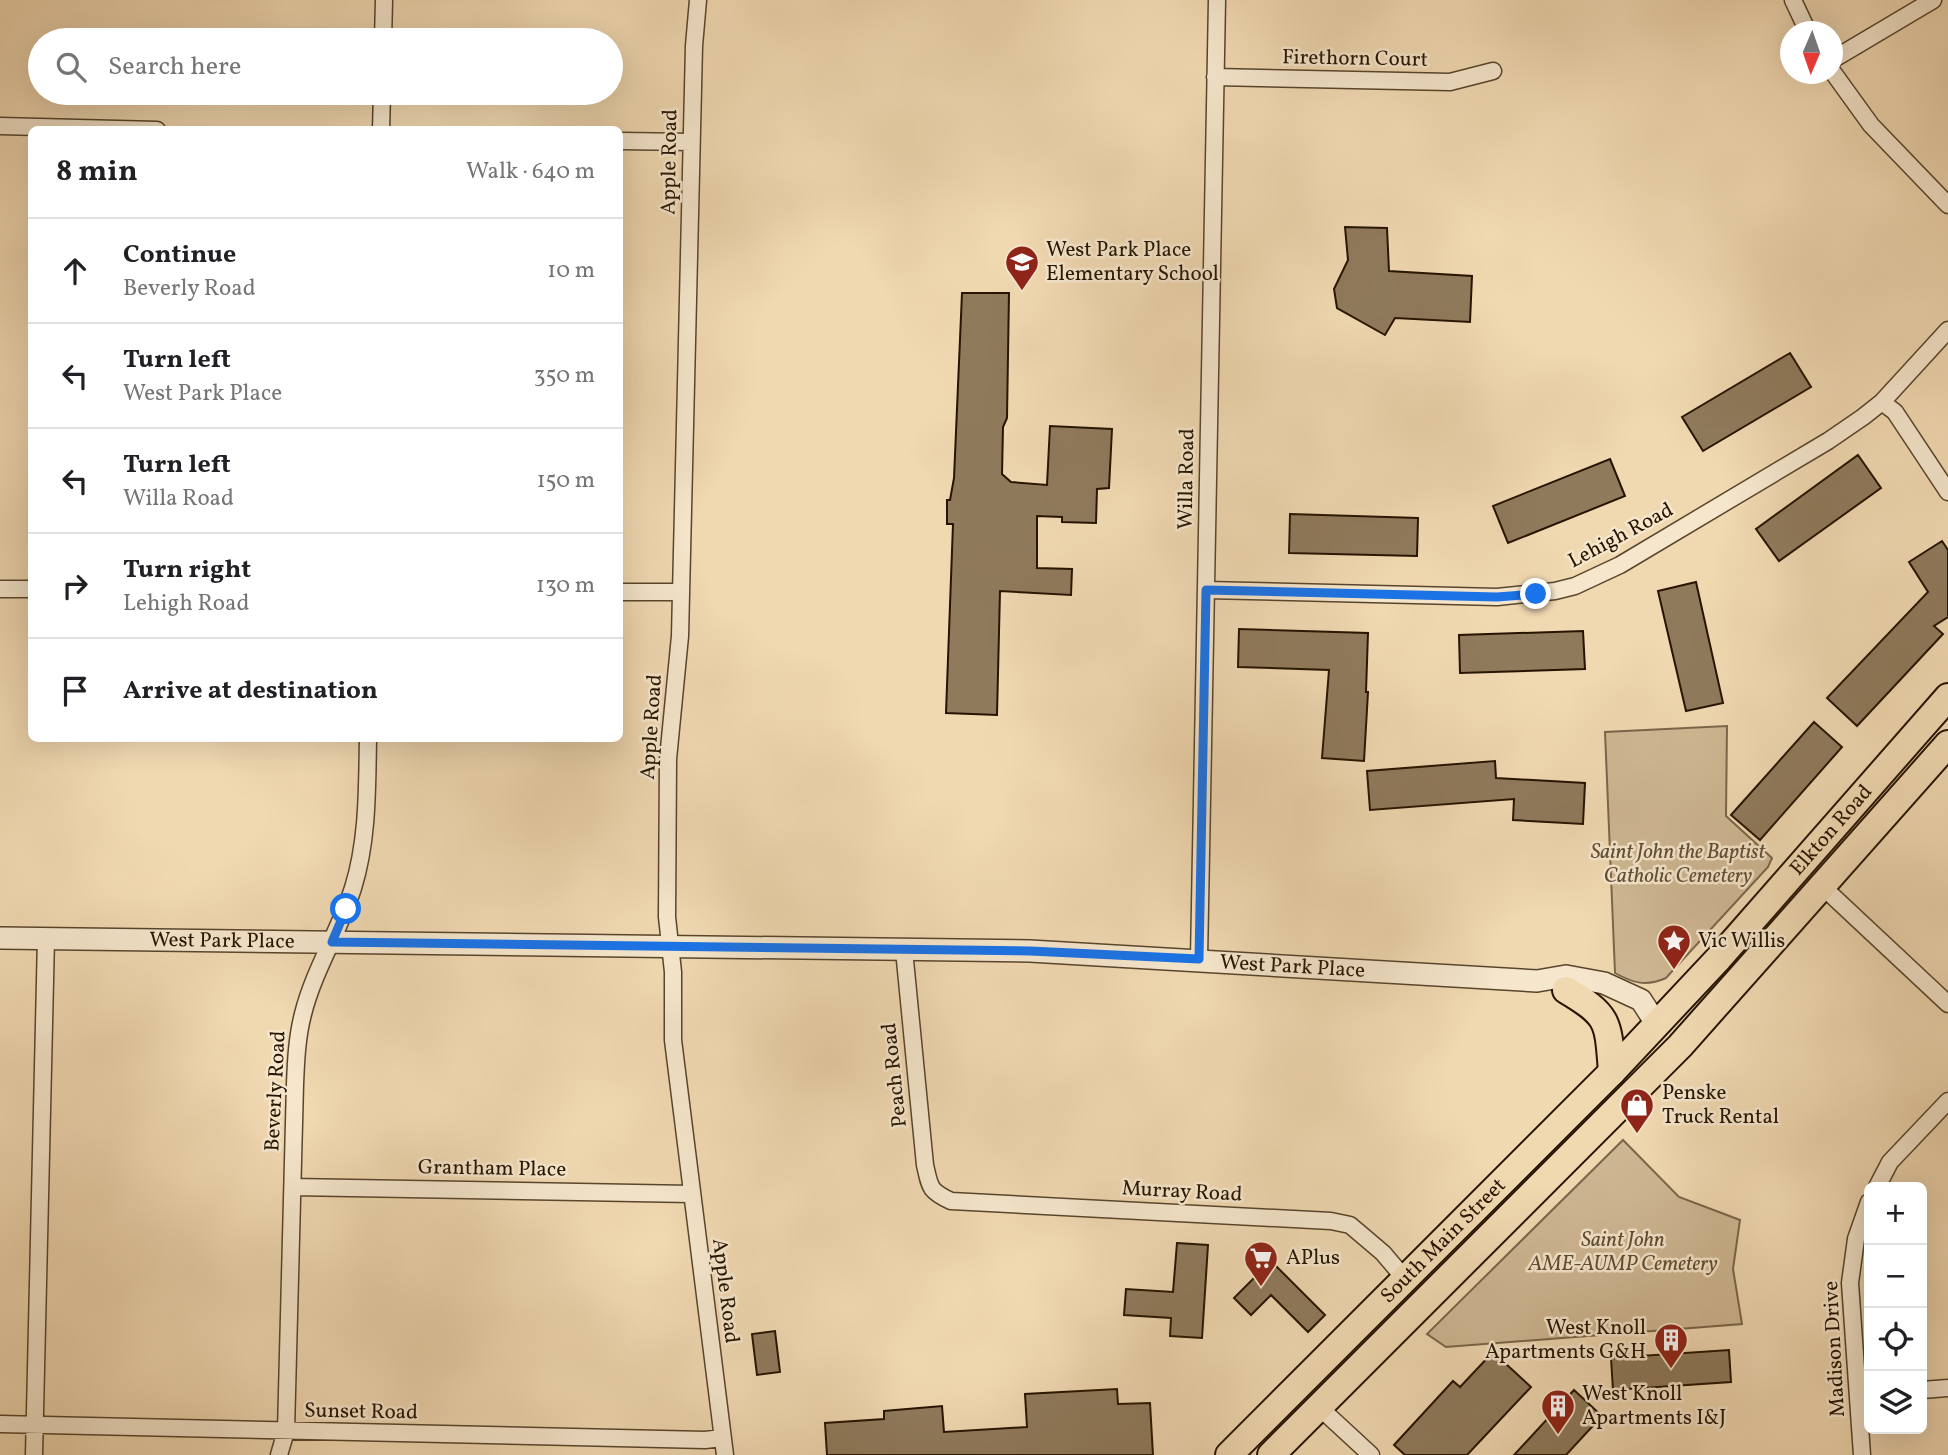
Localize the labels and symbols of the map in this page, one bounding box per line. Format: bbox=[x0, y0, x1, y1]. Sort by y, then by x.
north arrow bbox=[1780, 21, 1843, 84]
street label: Firethorn Court bbox=[1282, 43, 1428, 75]
street label: Apple Road bbox=[655, 109, 685, 215]
place label: West Park Place Elementary School bbox=[1046, 236, 1219, 289]
school or university icon: West Park Place Elementary School bbox=[1003, 243, 1041, 292]
street label: Willa Road bbox=[1172, 428, 1202, 530]
street label: Lehigh Road bbox=[1563, 496, 1679, 576]
route end bbox=[1520, 578, 1551, 609]
street label: Apple Road bbox=[634, 673, 670, 781]
street label: Elkton Road bbox=[1783, 778, 1879, 882]
park label: Saint John the Baptist Catholic Cemetery bbox=[1591, 838, 1767, 891]
route start bbox=[330, 893, 361, 924]
place icon: Vic Willis bbox=[1655, 922, 1693, 971]
street label: West Park Place bbox=[149, 925, 295, 956]
place label: Vic Willis bbox=[1698, 927, 1785, 956]
street label: West Park Place bbox=[1219, 948, 1366, 985]
street label: Peach Road bbox=[875, 1021, 915, 1129]
street label: Beverly Road bbox=[258, 1030, 294, 1152]
place label: Penske Truck Rental bbox=[1662, 1079, 1779, 1132]
shop icon: Penske Truck Rental bbox=[1618, 1086, 1656, 1135]
street label: Grantham Place bbox=[417, 1153, 567, 1185]
street label: South Main Street bbox=[1374, 1171, 1513, 1310]
street label: Murray Road bbox=[1121, 1174, 1243, 1210]
park label: Saint John AME-AUMP Cemetery bbox=[1527, 1226, 1718, 1279]
street label: Apple Road bbox=[704, 1237, 746, 1345]
supermarket icon: APlus bbox=[1242, 1239, 1280, 1288]
place label: APlus bbox=[1286, 1244, 1340, 1273]
street label: Madison Drive bbox=[1817, 1280, 1853, 1418]
place label: West Knoll Apartments G&H bbox=[1485, 1314, 1646, 1367]
building icon: West Knoll Apartments G&H bbox=[1652, 1321, 1690, 1370]
place label: West Knoll Apartments I&J bbox=[1582, 1380, 1726, 1433]
building icon: West Knoll Apartments I&J bbox=[1539, 1387, 1577, 1436]
street label: Sunset Road bbox=[304, 1397, 418, 1427]

